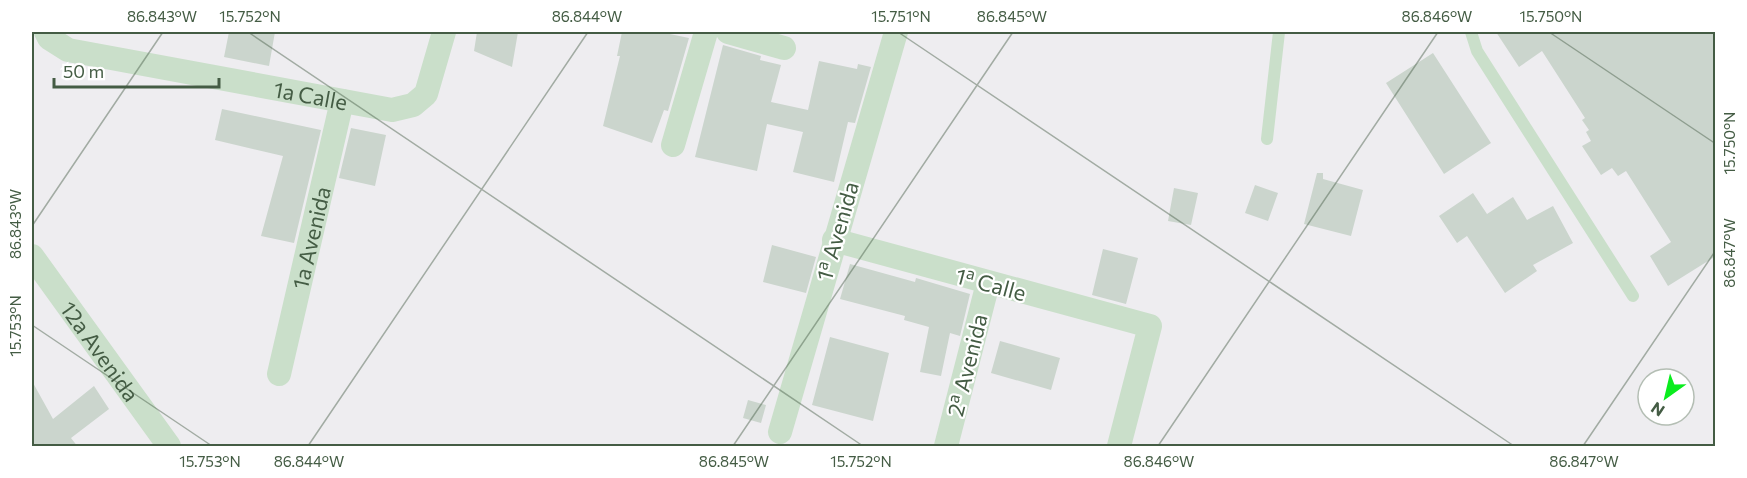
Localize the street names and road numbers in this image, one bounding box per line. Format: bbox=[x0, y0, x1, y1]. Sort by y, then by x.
street label: 1a Calle bbox=[272, 75, 350, 115]
street label: 1ª Avenida bbox=[810, 178, 864, 284]
street label: 1a Avenida bbox=[286, 184, 335, 292]
street label: 1ª Calle bbox=[953, 262, 1029, 306]
street label: 12a Avenida bbox=[55, 296, 146, 406]
street label: 2ª Avenida bbox=[941, 311, 993, 419]

